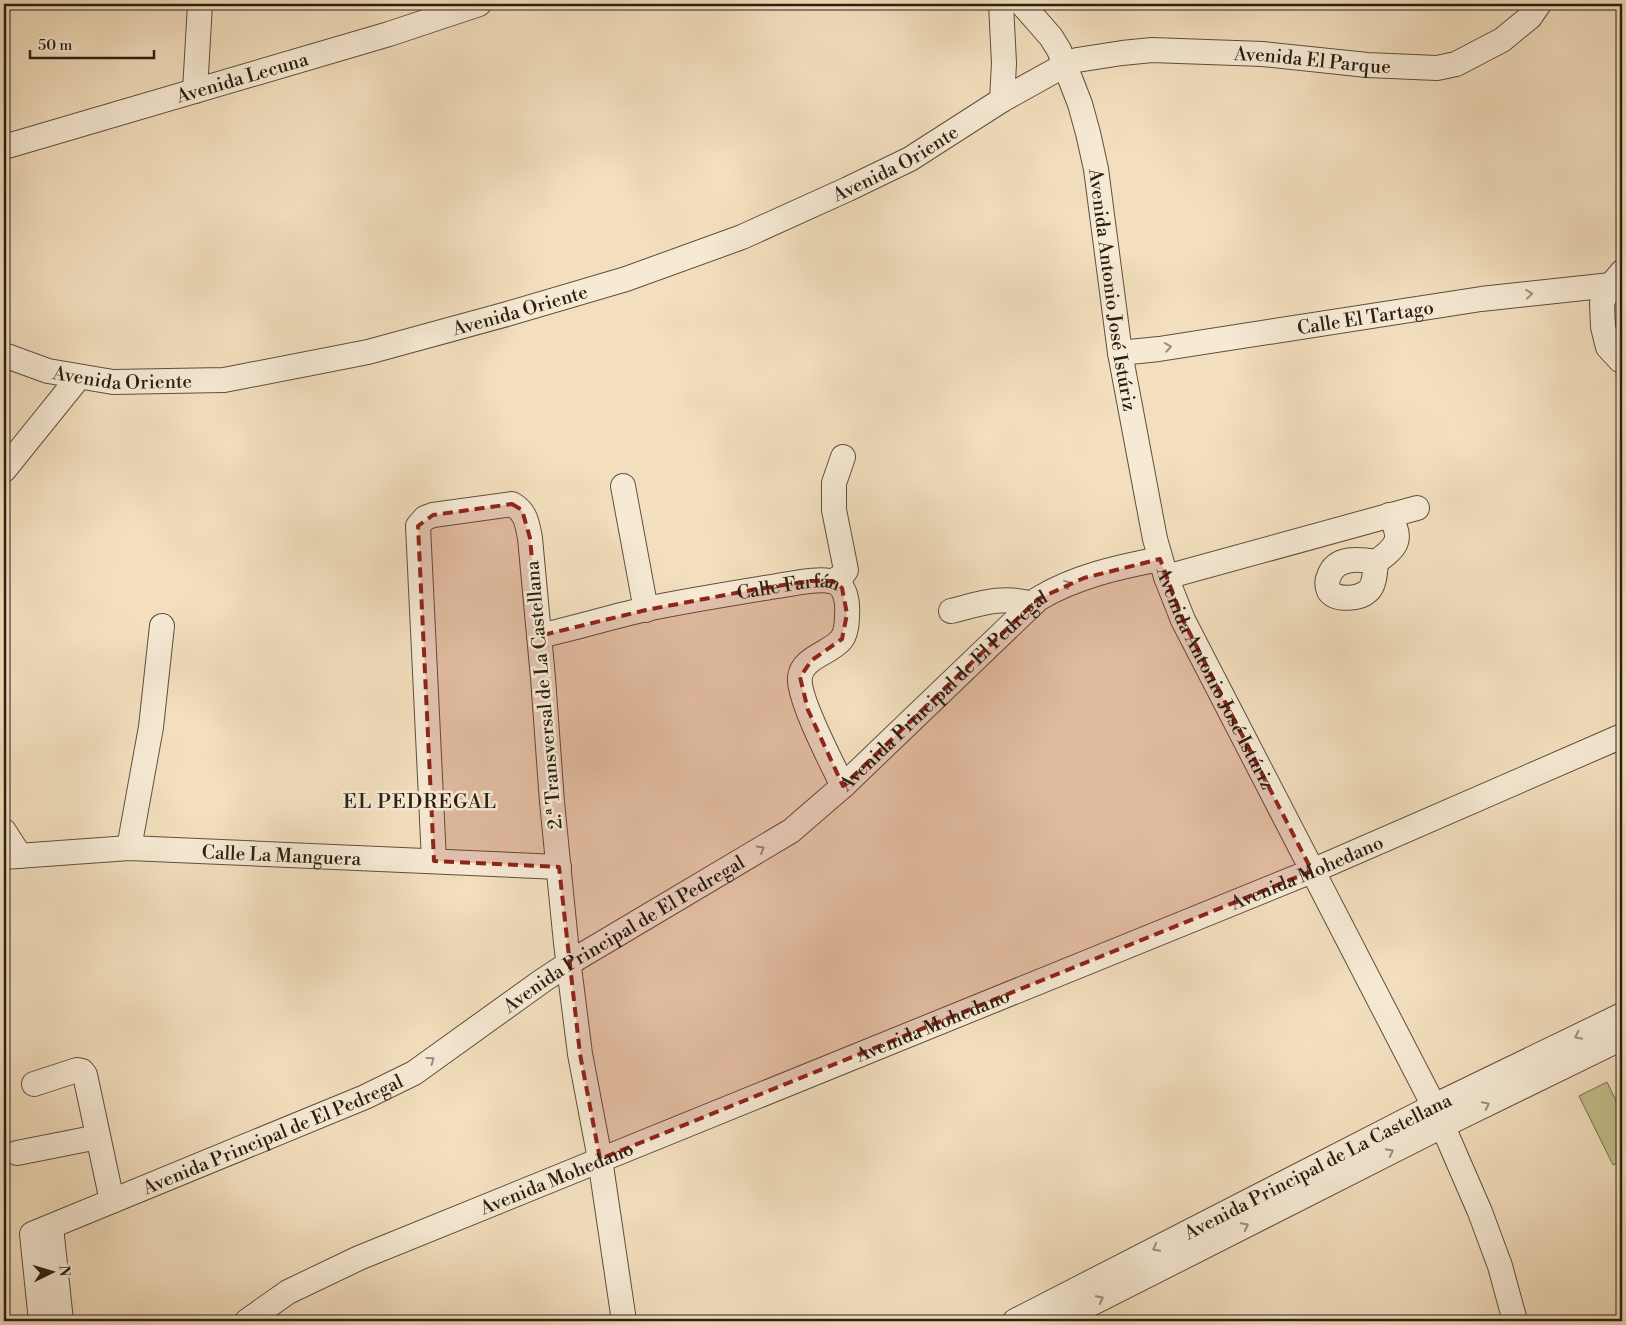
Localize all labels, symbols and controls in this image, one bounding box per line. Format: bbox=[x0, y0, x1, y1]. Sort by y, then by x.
scale bar bbox=[30, 28, 154, 60]
text: 50 m bbox=[38, 36, 72, 55]
street label: Avenida El Parque bbox=[1232, 42, 1391, 79]
street label: Avenida Lecuna bbox=[172, 47, 311, 109]
street label: Avenida Oriente bbox=[828, 120, 963, 208]
street label: Avenida Antonio José Istúriz bbox=[1083, 166, 1142, 413]
street label: Avenida Oriente bbox=[449, 280, 591, 342]
one-way arrow bbox=[1526, 289, 1534, 300]
street label: Calle El Tartago bbox=[1295, 296, 1435, 340]
one-way arrow bbox=[1164, 343, 1172, 353]
street label: Avenida Oriente bbox=[50, 361, 192, 395]
street label: 2.ª Transversal de La Castellana bbox=[520, 559, 568, 830]
street label: Avenida Antonio José Istúriz bbox=[1151, 564, 1279, 794]
street label: Calle Farfán bbox=[735, 569, 844, 605]
one-way arrow bbox=[1063, 580, 1072, 591]
street label: Avenida Principal de El Pedregal bbox=[834, 585, 1052, 797]
district label: EL PEDREGAL bbox=[343, 790, 497, 815]
street label: Avenida Mohedano bbox=[1226, 830, 1387, 916]
street label: Calle La Manguera bbox=[201, 840, 362, 871]
one-way arrow bbox=[756, 846, 765, 856]
street label: Avenida Principal de El Pedregal bbox=[498, 850, 749, 1019]
street label: Avenida Mohedano bbox=[852, 984, 1013, 1068]
one-way arrow bbox=[1575, 1030, 1584, 1040]
one-way arrow bbox=[425, 1057, 435, 1066]
street label: Avenida Principal de El Pedregal bbox=[138, 1069, 407, 1201]
street label: Avenida Principal de La Castellana bbox=[1179, 1088, 1456, 1246]
one-way arrow bbox=[1481, 1100, 1490, 1111]
street label: Avenida Mohedano bbox=[475, 1137, 637, 1221]
one-way arrow bbox=[1385, 1148, 1394, 1158]
one-way arrow bbox=[1240, 1222, 1249, 1232]
one-way arrow bbox=[1153, 1242, 1162, 1252]
north arrow bbox=[28, 1248, 78, 1298]
text: N bbox=[55, 1265, 73, 1277]
one-way arrow bbox=[1095, 1295, 1104, 1305]

